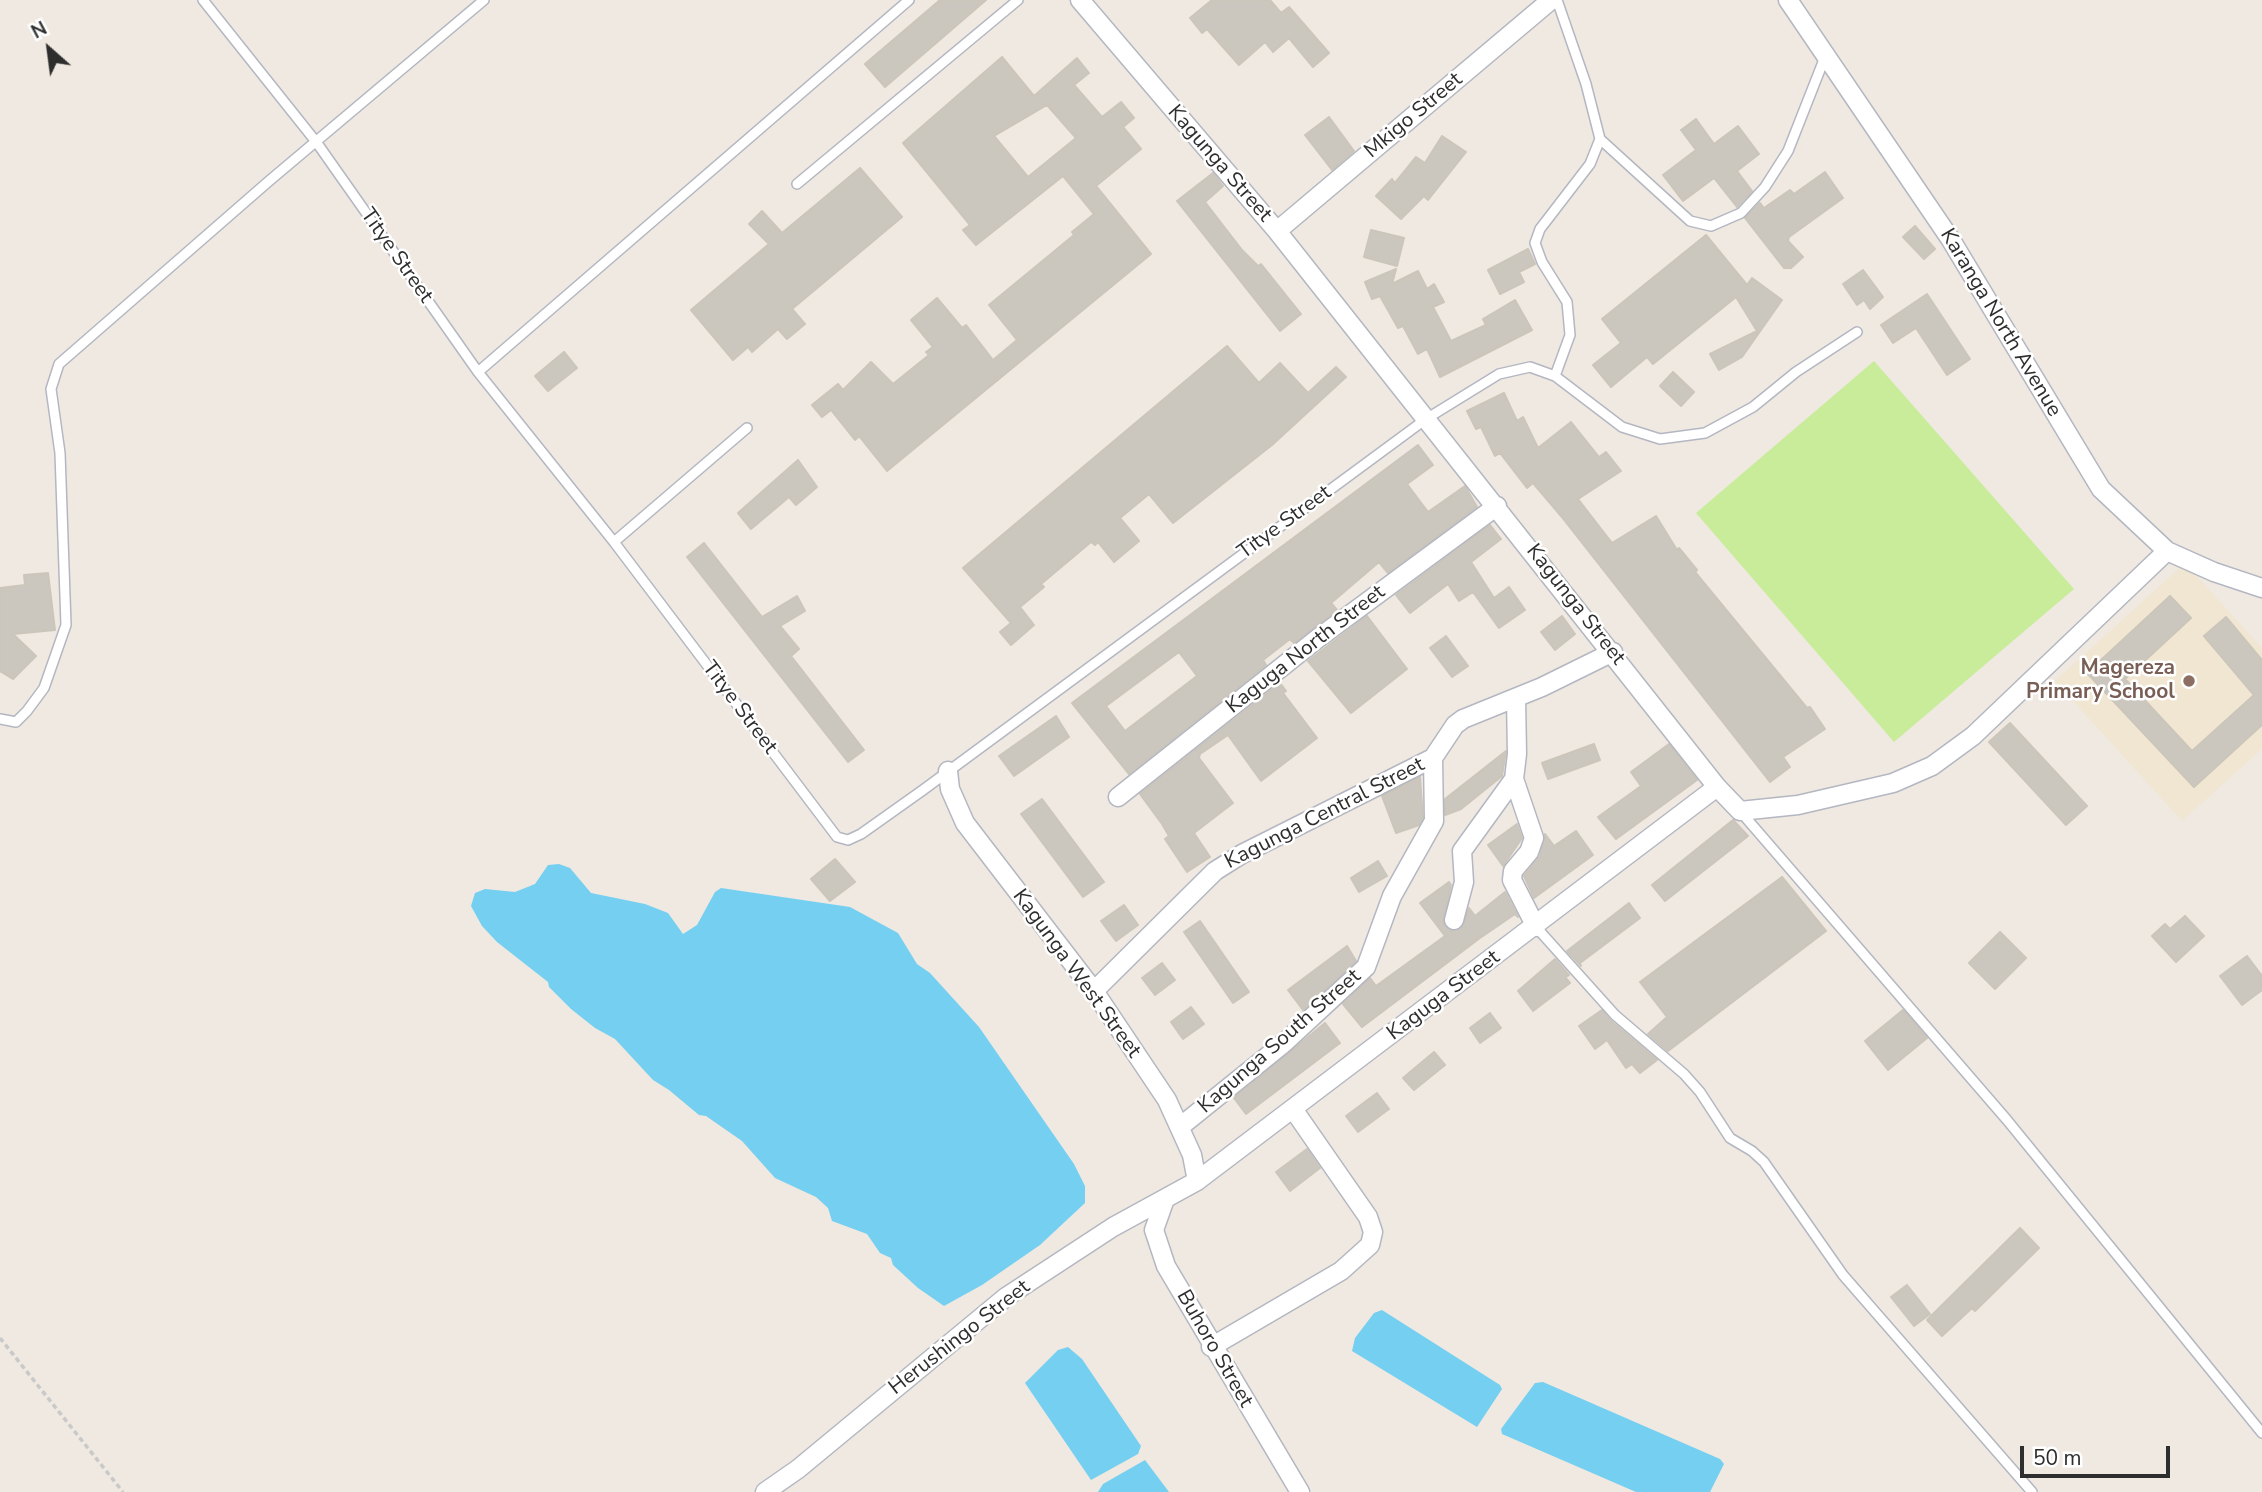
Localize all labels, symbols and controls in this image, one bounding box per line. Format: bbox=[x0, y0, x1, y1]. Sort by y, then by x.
north arrow bbox=[14, 14, 84, 84]
text: N bbox=[27, 16, 52, 45]
street label: Mkigo Street bbox=[1360, 68, 1468, 164]
street label: Kagunga Street bbox=[1161, 100, 1277, 228]
street label: Titye Street bbox=[354, 204, 438, 308]
street label: Karanga North Avenue bbox=[1934, 224, 2066, 422]
street label: Titye Street bbox=[1233, 481, 1337, 565]
street label: Kagunga Street bbox=[1520, 540, 1630, 670]
street label: Kaguga North Street bbox=[1222, 580, 1390, 720]
place label: Magereza Primary School bbox=[2026, 656, 2175, 706]
street label: Titye Street bbox=[696, 657, 782, 759]
marker: Magereza Primary School bbox=[2181, 673, 2197, 689]
street label: Kagunga Central Street bbox=[1221, 753, 1429, 875]
street label: Kagunga West Street bbox=[1006, 885, 1146, 1063]
street label: Kaguga Street bbox=[1383, 945, 1505, 1047]
street label: Kagunga South Street bbox=[1193, 964, 1367, 1120]
street label: Herushingo Street bbox=[884, 1275, 1036, 1401]
street label: Buhoro Street bbox=[1170, 1286, 1258, 1412]
scale bar bbox=[2024, 1432, 2174, 1476]
text: 50 m bbox=[2033, 1444, 2082, 1472]

